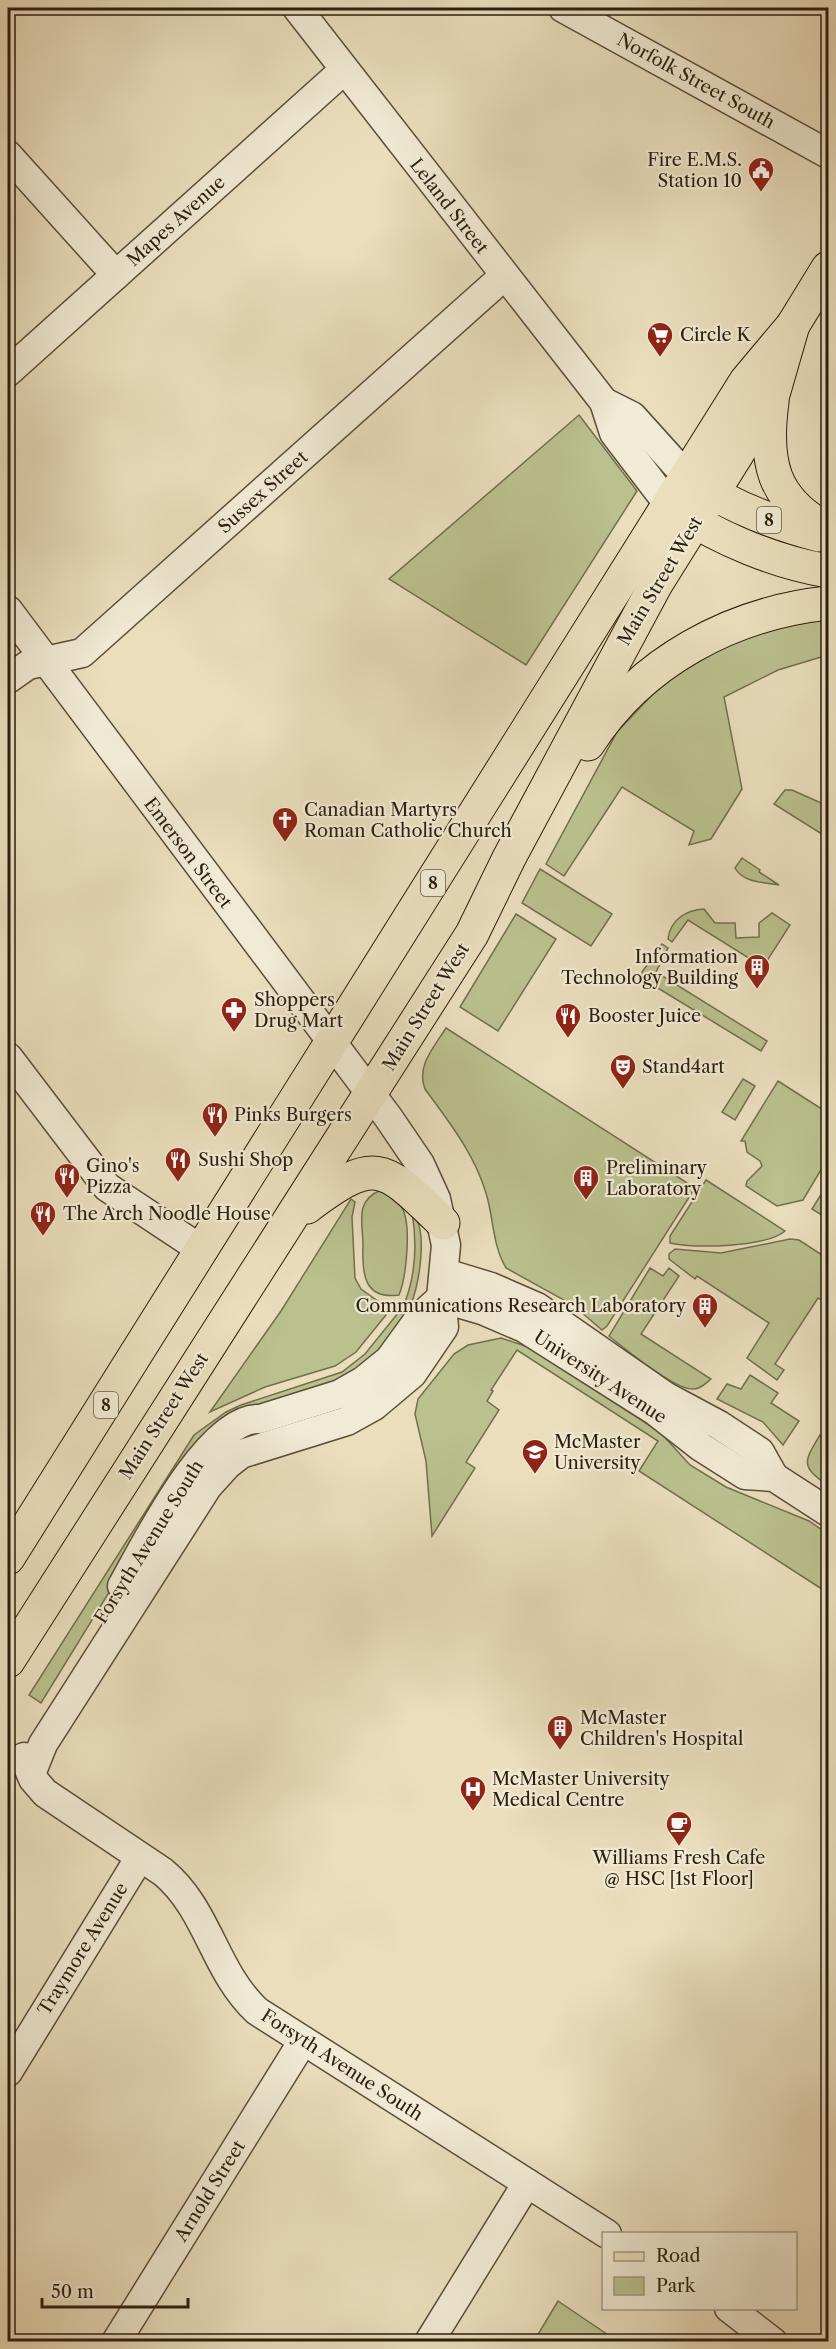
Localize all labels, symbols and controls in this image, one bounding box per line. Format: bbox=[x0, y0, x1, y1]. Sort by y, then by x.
street label: Norfolk Street South bbox=[613, 29, 779, 133]
place label: Fire E.M.S. Station 10 bbox=[647, 149, 742, 192]
street label: Leland Street bbox=[405, 154, 493, 258]
public building icon: Fire E.M.S. Station 10 bbox=[746, 155, 776, 193]
street label: Mapes Avenue bbox=[122, 171, 230, 271]
supermarket icon: Circle K bbox=[645, 320, 675, 358]
place label: Circle K bbox=[680, 324, 751, 346]
street label: Sussex Street bbox=[214, 446, 313, 538]
road number: 8 bbox=[757, 507, 781, 533]
street label: Main Street West bbox=[613, 512, 707, 649]
street label: Emerson Street bbox=[139, 793, 237, 913]
place label: Canadian Martyrs Roman Catholic Church bbox=[304, 799, 512, 842]
church icon: Canadian Martyrs Roman Catholic Church bbox=[270, 805, 300, 843]
road number: 8 bbox=[421, 870, 445, 896]
street label: Main Street West bbox=[378, 938, 474, 1075]
place label: Information Technology Building bbox=[561, 946, 739, 989]
building icon: Information Technology Building bbox=[742, 952, 772, 990]
place label: Shoppers Drug Mart bbox=[254, 989, 344, 1032]
pharmacy icon: Shoppers Drug Mart bbox=[219, 995, 249, 1033]
restaurant icon: Booster Juice bbox=[553, 1001, 583, 1039]
place label: Booster Juice bbox=[588, 1005, 701, 1027]
theatre icon: Stand4art bbox=[608, 1052, 638, 1090]
place label: Stand4art bbox=[642, 1056, 725, 1078]
restaurant icon: Pinks Burgers bbox=[200, 1100, 230, 1138]
place label: Pinks Burgers bbox=[234, 1104, 352, 1126]
restaurant icon: Sushi Shop bbox=[163, 1145, 193, 1183]
place label: Sushi Shop bbox=[198, 1149, 293, 1171]
place label: Gino's Pizza bbox=[86, 1155, 140, 1198]
place label: Preliminary Laboratory bbox=[606, 1157, 708, 1200]
restaurant icon: Gino's Pizza bbox=[52, 1161, 82, 1199]
building icon: Preliminary Laboratory bbox=[571, 1163, 601, 1201]
restaurant icon: The Arch Noodle House bbox=[28, 1199, 58, 1237]
place label: The Arch Noodle House bbox=[63, 1203, 271, 1225]
building icon: Communications Research Laboratory bbox=[690, 1291, 720, 1329]
place label: Communications Research Laboratory bbox=[355, 1295, 687, 1317]
street label: University Avenue bbox=[529, 1326, 671, 1428]
street label: Main Street West bbox=[115, 1348, 213, 1483]
road number: 8 bbox=[94, 1392, 118, 1418]
place label: McMaster University bbox=[554, 1431, 642, 1474]
school or university icon: McMaster University bbox=[520, 1437, 550, 1475]
street label: Forsyth Avenue South bbox=[90, 1456, 208, 1628]
place label: McMaster Children's Hospital bbox=[580, 1707, 743, 1750]
building icon: McMaster Children's Hospital bbox=[545, 1713, 575, 1751]
place label: McMaster University Medical Centre bbox=[492, 1768, 671, 1811]
hospital icon: McMaster University Medical Centre bbox=[458, 1774, 488, 1812]
cafe icon: Williams Fresh Cafe @ HSC [1st Floor] bbox=[664, 1809, 694, 1847]
place label: Williams Fresh Cafe @ HSC [1st Floor] bbox=[592, 1847, 765, 1890]
street label: Traymore Avenue bbox=[33, 1879, 133, 2019]
street label: Forsyth Avenue South bbox=[257, 2004, 427, 2126]
street label: Arnold Street bbox=[170, 2136, 250, 2247]
legend bbox=[602, 2232, 797, 2310]
text: Road bbox=[656, 2245, 701, 2267]
scale bar bbox=[42, 2271, 188, 2309]
text: Park bbox=[656, 2275, 697, 2297]
text: 50 m bbox=[51, 2281, 94, 2303]

